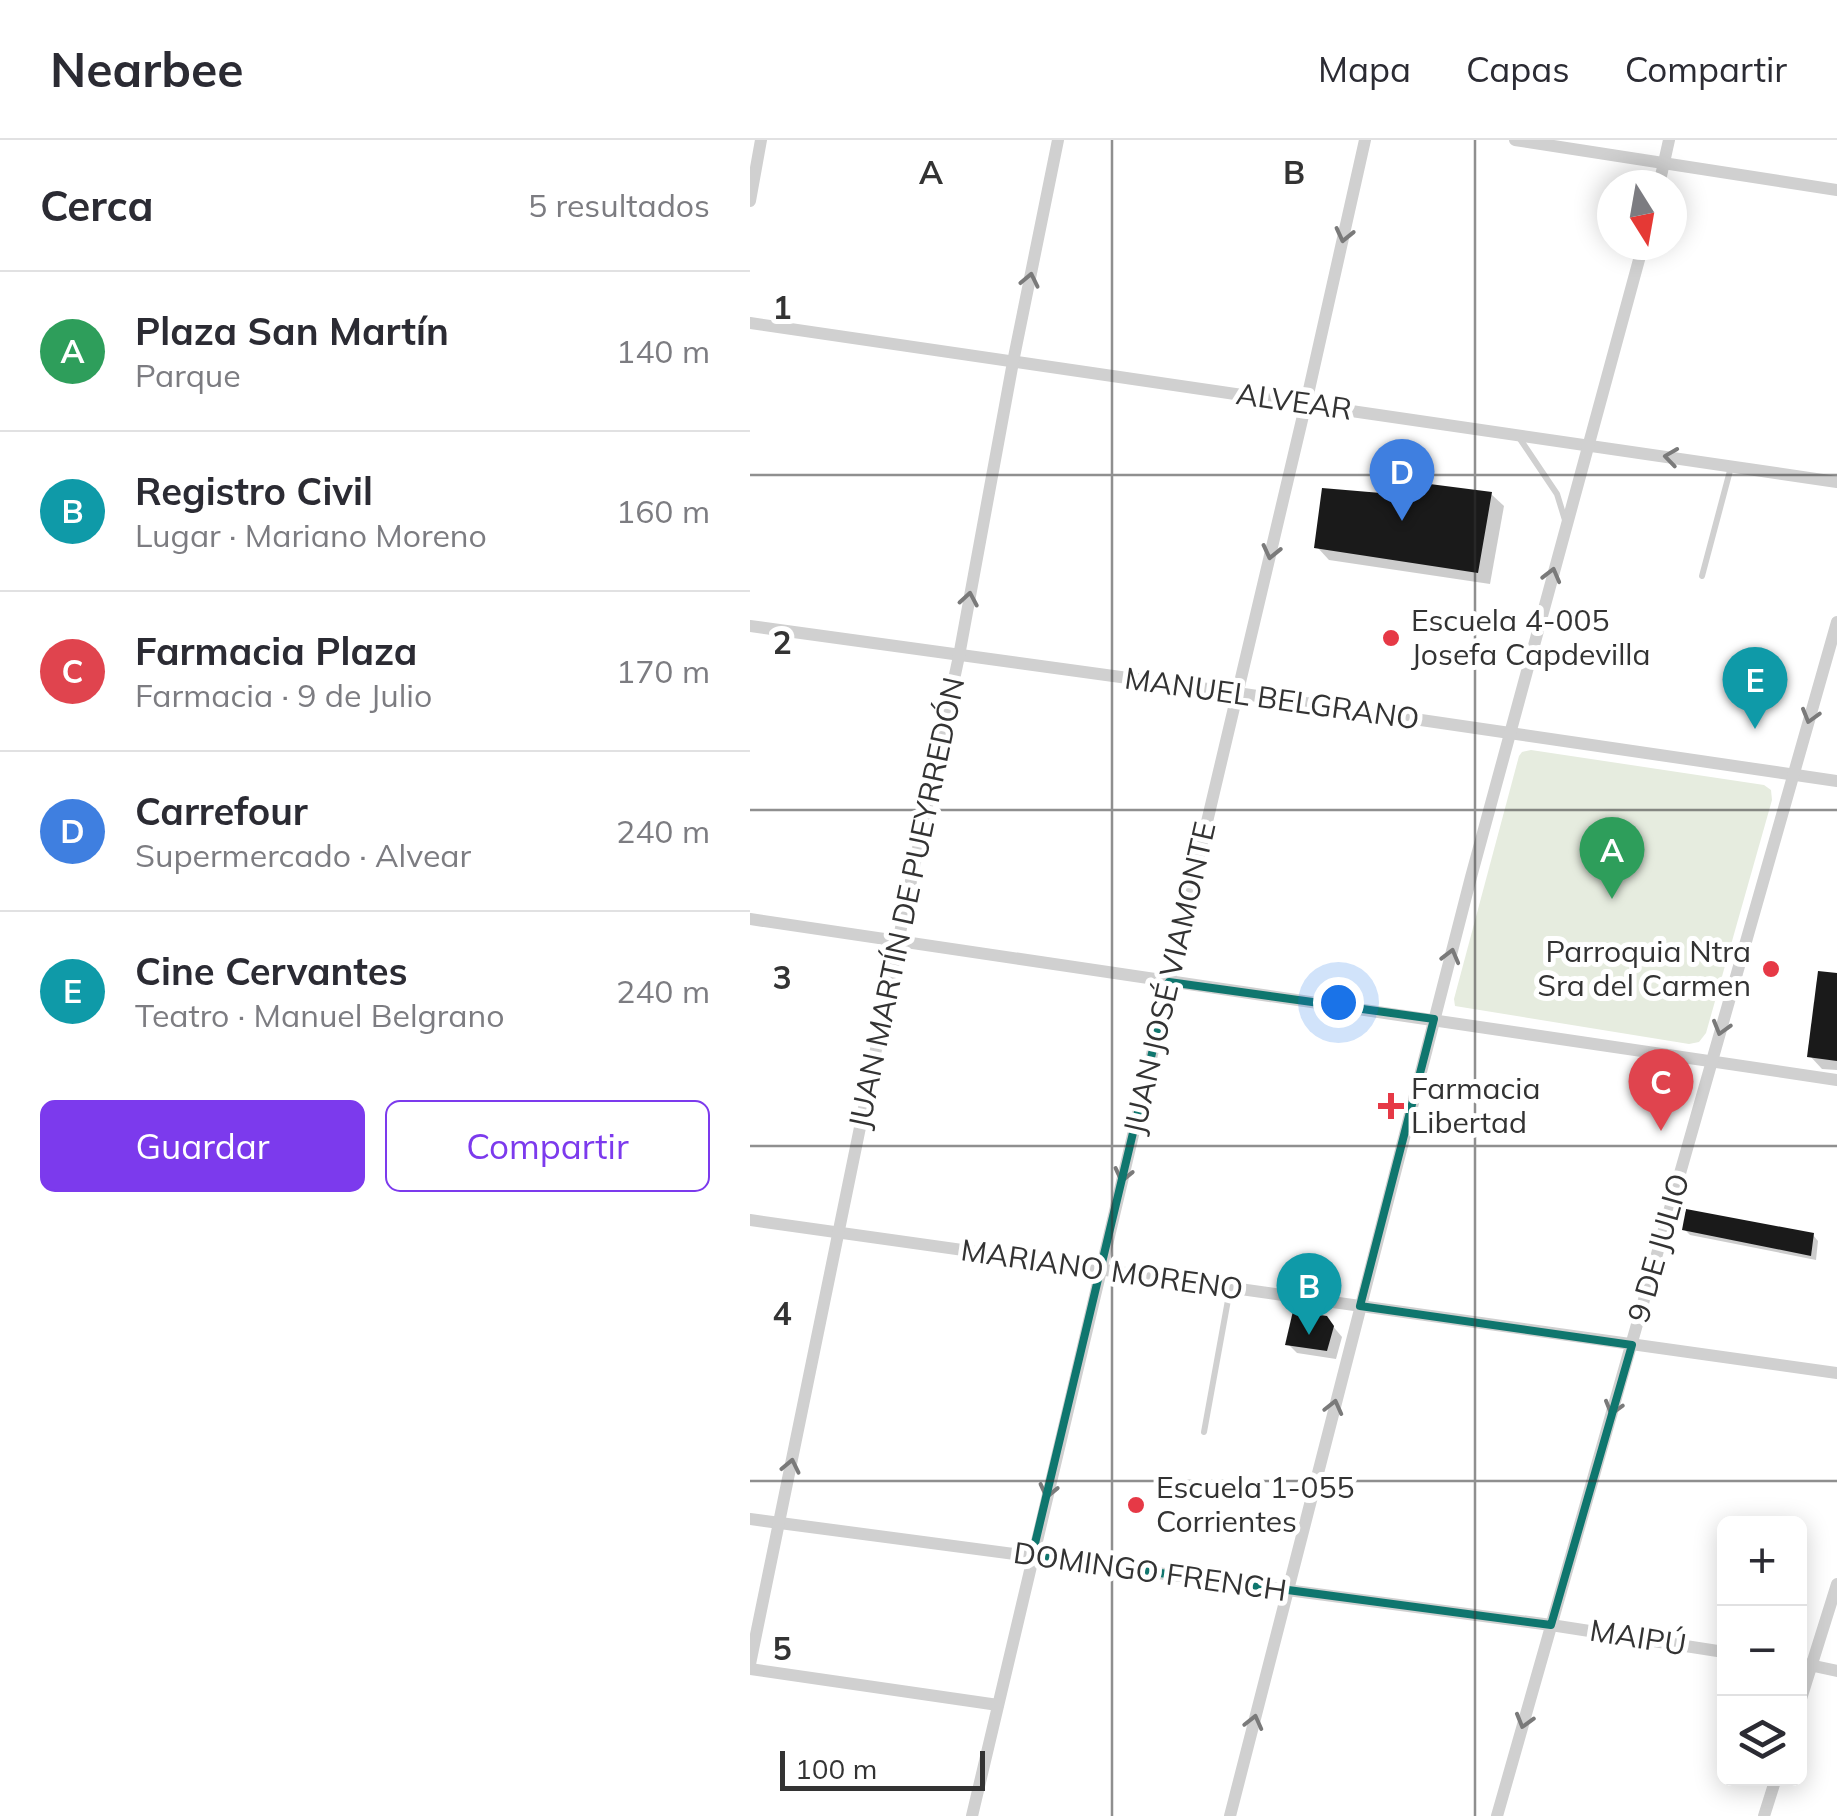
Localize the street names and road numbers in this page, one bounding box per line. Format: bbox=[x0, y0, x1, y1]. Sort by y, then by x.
street label: ALVEAR bbox=[1234, 374, 1354, 428]
street label: MANUEL BELGRANO bbox=[1122, 659, 1422, 738]
street label: JUAN MARTÍN DE PUEYRREDÓN bbox=[840, 674, 972, 1132]
street label: JUAN JOSÉ VIAMONTE bbox=[1115, 818, 1223, 1137]
street label: 9 DE JULIO bbox=[1619, 1169, 1697, 1326]
street label: MARIANO MORENO bbox=[959, 1230, 1246, 1308]
street label: DOMINGO FRENCH bbox=[1011, 1533, 1289, 1609]
street label: MAIPÚ bbox=[1587, 1611, 1689, 1663]

